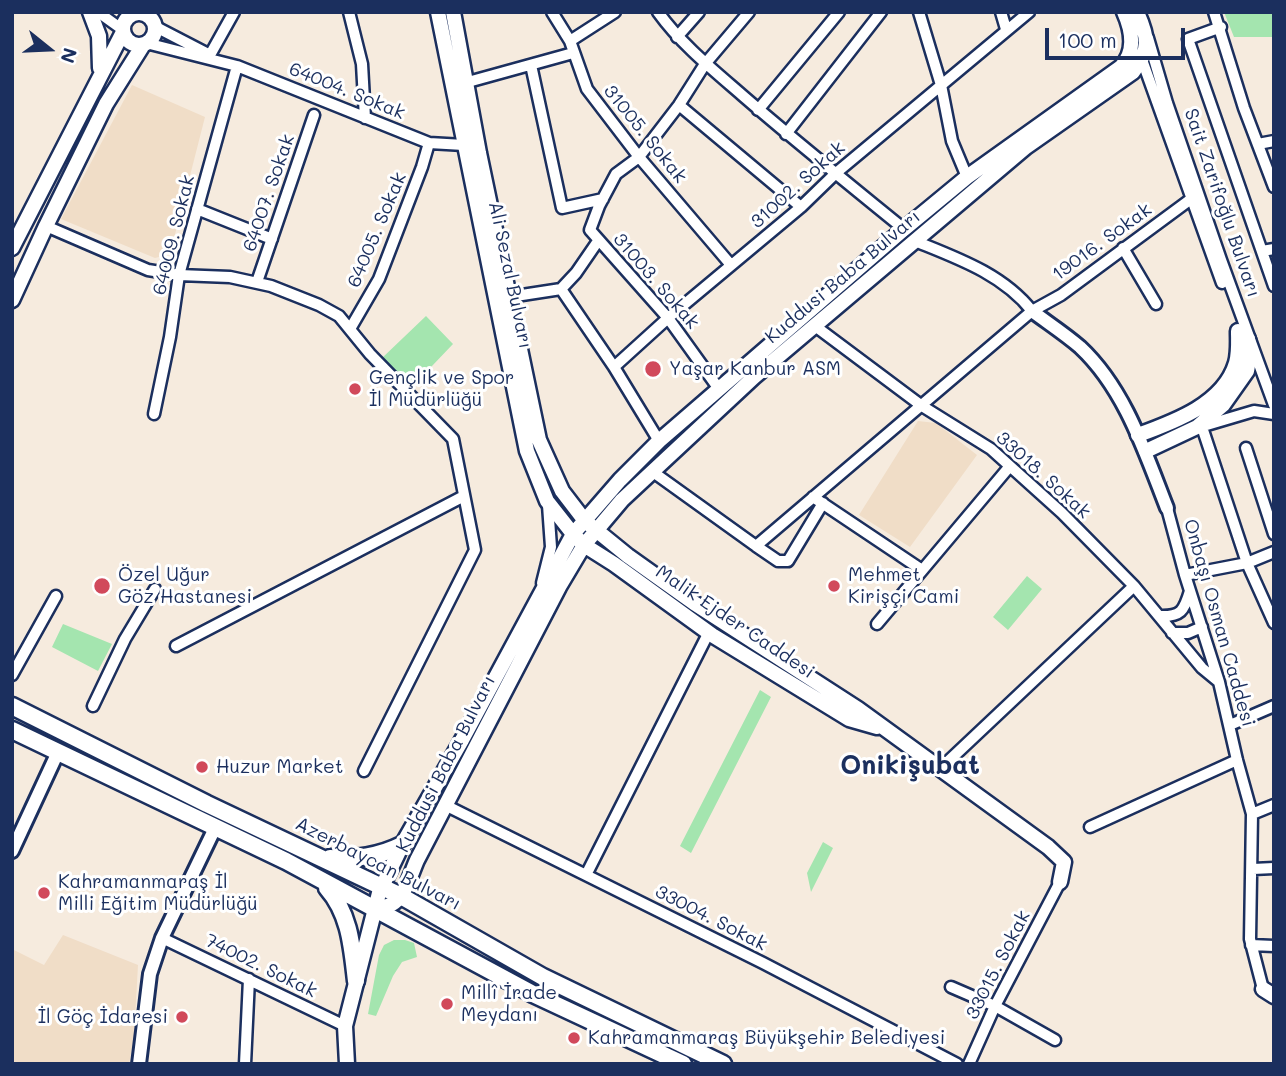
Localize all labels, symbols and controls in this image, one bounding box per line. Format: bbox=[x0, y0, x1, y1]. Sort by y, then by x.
north arrow bbox=[14, 14, 84, 84]
scale bar bbox=[1048, 14, 1188, 58]
text: 100 m bbox=[1058, 26, 1117, 53]
text: N bbox=[55, 45, 84, 66]
street label: 64004. Sokak bbox=[286, 57, 408, 125]
street label: 31005. Sokak bbox=[598, 80, 692, 188]
street label: Sait Zarifoğlu Bulvarı bbox=[1179, 106, 1265, 300]
street label: 64007. Sokak bbox=[238, 131, 300, 255]
street label: 31002. Sokak bbox=[746, 137, 850, 233]
street label: 64005. Sokak bbox=[343, 169, 411, 291]
street label: 64009. Sokak bbox=[148, 173, 200, 297]
street label: 19016. Sokak bbox=[1048, 198, 1156, 286]
street label: Ali Sezal Bulvarı bbox=[483, 199, 537, 351]
street label: Kuddusi Baba Bulvarı bbox=[761, 205, 925, 349]
street label: 31003. Sokak bbox=[608, 228, 704, 334]
place label: Yaşar Kanbur ASM bbox=[669, 358, 841, 380]
marker: Yaşar Kanbur ASM bbox=[643, 359, 663, 379]
place label: Gençlik ve Spor İl Müdürlüğü bbox=[369, 367, 514, 411]
marker: Gençlik ve Spor İl Müdürlüğü bbox=[347, 381, 363, 397]
street label: 33018. Sokak bbox=[991, 426, 1095, 524]
street label: Onbaşı Osman Caddesi bbox=[1178, 517, 1260, 729]
street label: Malik Ejder Caddesi bbox=[651, 560, 819, 684]
place label: Özel Uğur Göz Hastanesi bbox=[118, 564, 252, 608]
place label: Mehmet Kirişçi Cami bbox=[848, 564, 959, 608]
marker: Özel Uğur Göz Hastanesi bbox=[92, 576, 112, 596]
marker: Mehmet Kirişçi Cami bbox=[826, 578, 842, 594]
street label: Kuddusi Baba Bulvarı bbox=[391, 672, 501, 856]
district label: Onikişubat bbox=[840, 750, 980, 782]
place label: Huzur Market bbox=[216, 756, 343, 778]
marker: Huzur Market bbox=[194, 759, 210, 775]
street label: Azerbaycan Bulvarı bbox=[291, 812, 465, 916]
place label: Kahramanmaraş İl Milli Eğitim Müdürlüğü bbox=[58, 871, 258, 915]
street label: 33004. Sokak bbox=[651, 880, 771, 956]
marker: Kahramanmaraş İl Milli Eğitim Müdürlüğü bbox=[36, 885, 52, 901]
street label: 33015. Sokak bbox=[961, 907, 1035, 1023]
street label: 74002. Sokak bbox=[201, 929, 321, 1003]
place label: Millî İrade Meydanı bbox=[461, 982, 557, 1026]
marker: Millî İrade Meydanı bbox=[439, 996, 455, 1012]
place label: İl Göç İdaresi bbox=[38, 1006, 168, 1028]
marker: İl Göç İdaresi bbox=[174, 1009, 190, 1025]
place label: Kahramanmaraş Büyükşehir Belediyesi bbox=[588, 1027, 945, 1049]
marker: Kahramanmaraş Büyükşehir Belediyesi bbox=[566, 1030, 582, 1046]

